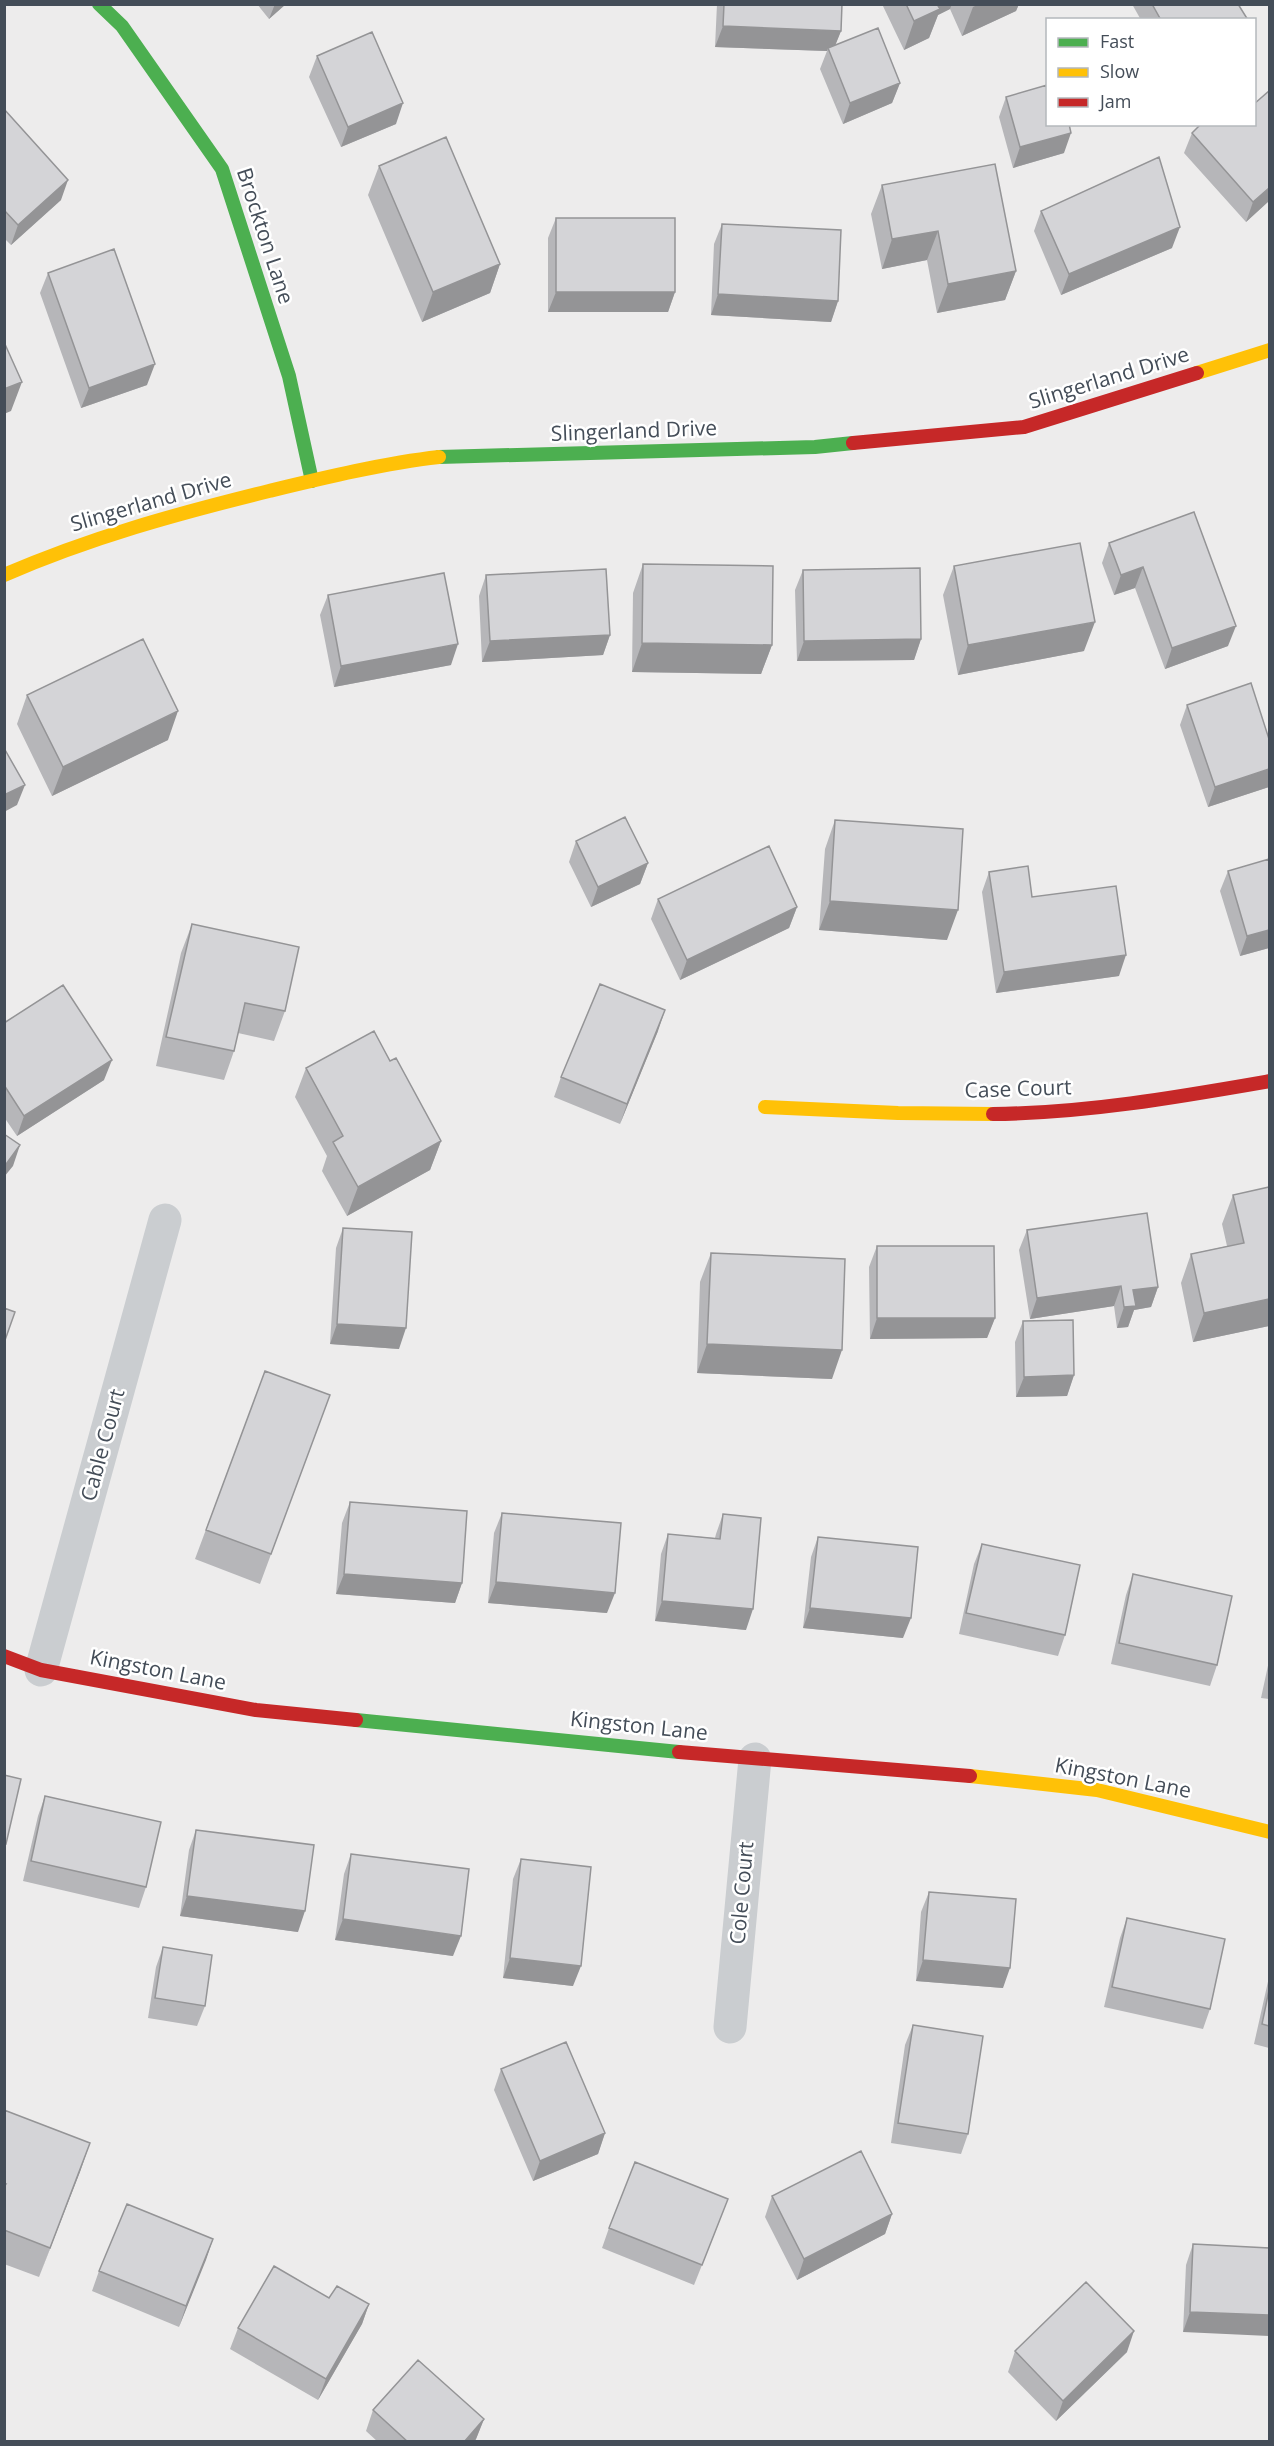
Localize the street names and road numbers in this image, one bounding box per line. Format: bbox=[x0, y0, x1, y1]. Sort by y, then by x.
street label: Brockton Lane bbox=[231, 164, 301, 307]
street label: Slingerland Drive bbox=[1025, 339, 1192, 415]
street label: Slingerland Drive bbox=[550, 413, 718, 447]
street label: Slingerland Drive bbox=[67, 465, 235, 537]
street label: Case Court bbox=[964, 1072, 1072, 1104]
street label: Cable Court bbox=[74, 1386, 130, 1504]
street label: Kingston Lane bbox=[88, 1642, 229, 1696]
street label: Kingston Lane bbox=[569, 1704, 709, 1746]
street label: Kingston Lane bbox=[1053, 1750, 1194, 1804]
street label: Cole Court bbox=[723, 1840, 759, 1946]

